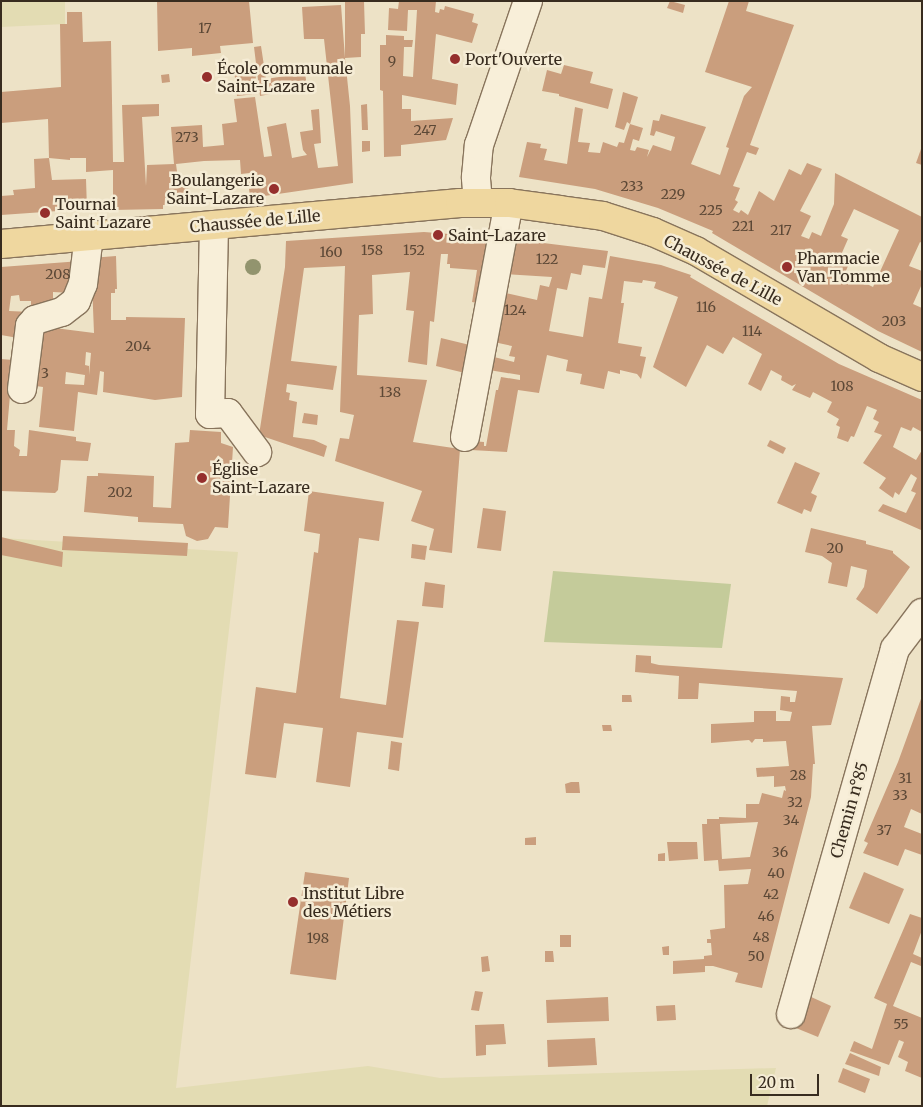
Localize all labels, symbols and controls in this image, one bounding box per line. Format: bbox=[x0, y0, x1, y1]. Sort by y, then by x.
house number: 17 bbox=[198, 20, 212, 36]
place label: Port'Ouverte bbox=[465, 49, 562, 69]
house number: 9 bbox=[388, 53, 396, 69]
marker: Port'Ouverte bbox=[449, 53, 461, 65]
place label: École communale Saint-Lazare bbox=[217, 58, 353, 96]
marker: École communale Saint-Lazare bbox=[201, 71, 213, 83]
house number: 247 bbox=[413, 122, 437, 138]
house number: 273 bbox=[175, 129, 199, 145]
place label: Boulangerie Saint-Lazare bbox=[166, 170, 264, 208]
house number: 233 bbox=[620, 178, 644, 194]
marker: Boulangerie Saint-Lazare bbox=[268, 183, 280, 195]
house number: 229 bbox=[661, 186, 685, 202]
place label: Tournai Saint Lazare bbox=[55, 194, 151, 232]
house number: 225 bbox=[699, 202, 723, 218]
street label: Chaussée de Lille bbox=[189, 206, 321, 236]
marker: Tournai Saint Lazare bbox=[39, 207, 51, 219]
house number: 221 bbox=[732, 218, 754, 234]
house number: 217 bbox=[770, 222, 792, 238]
place label: Saint-Lazare bbox=[448, 225, 546, 245]
marker: Saint-Lazare bbox=[432, 229, 444, 241]
street label: Chaussée de Lille bbox=[661, 231, 785, 309]
house number: 158 bbox=[361, 242, 383, 258]
house number: 152 bbox=[403, 242, 425, 258]
house number: 160 bbox=[319, 244, 343, 260]
place label: Pharmacie Van Tomme bbox=[797, 248, 890, 286]
house number: 122 bbox=[536, 251, 558, 267]
marker: Pharmacie Van Tomme bbox=[781, 261, 793, 273]
house number: 208 bbox=[45, 266, 71, 282]
house number: 116 bbox=[696, 299, 716, 315]
house number: 124 bbox=[504, 302, 526, 318]
house number: 203 bbox=[882, 313, 906, 329]
house number: 114 bbox=[742, 323, 762, 339]
house number: 204 bbox=[125, 338, 151, 354]
house number: 3 bbox=[41, 365, 49, 381]
house number: 108 bbox=[830, 378, 854, 394]
house number: 138 bbox=[379, 384, 401, 400]
place label: Église Saint-Lazare bbox=[212, 459, 310, 497]
marker: Église Saint-Lazare bbox=[196, 472, 208, 484]
house number: 202 bbox=[108, 484, 132, 500]
house number: 20 bbox=[826, 540, 844, 556]
street label: Chemin n°85 bbox=[826, 760, 872, 860]
house number: 28 bbox=[790, 767, 806, 783]
house number: 31 bbox=[898, 770, 912, 786]
house number: 33 bbox=[892, 787, 908, 803]
house number: 32 bbox=[787, 794, 803, 810]
house number: 34 bbox=[783, 812, 799, 828]
house number: 37 bbox=[876, 822, 892, 838]
house number: 36 bbox=[772, 844, 788, 860]
house number: 40 bbox=[767, 865, 785, 881]
place label: Institut Libre des Métiers bbox=[303, 883, 404, 921]
house number: 42 bbox=[763, 886, 779, 902]
marker: Institut Libre des Métiers bbox=[287, 896, 299, 908]
house number: 46 bbox=[758, 908, 774, 924]
house number: 48 bbox=[753, 929, 769, 945]
house number: 198 bbox=[307, 930, 329, 946]
house number: 50 bbox=[748, 948, 764, 964]
house number: 55 bbox=[893, 1016, 909, 1032]
scale bar bbox=[753, 1064, 822, 1096]
text: 20 m bbox=[758, 1073, 795, 1092]

